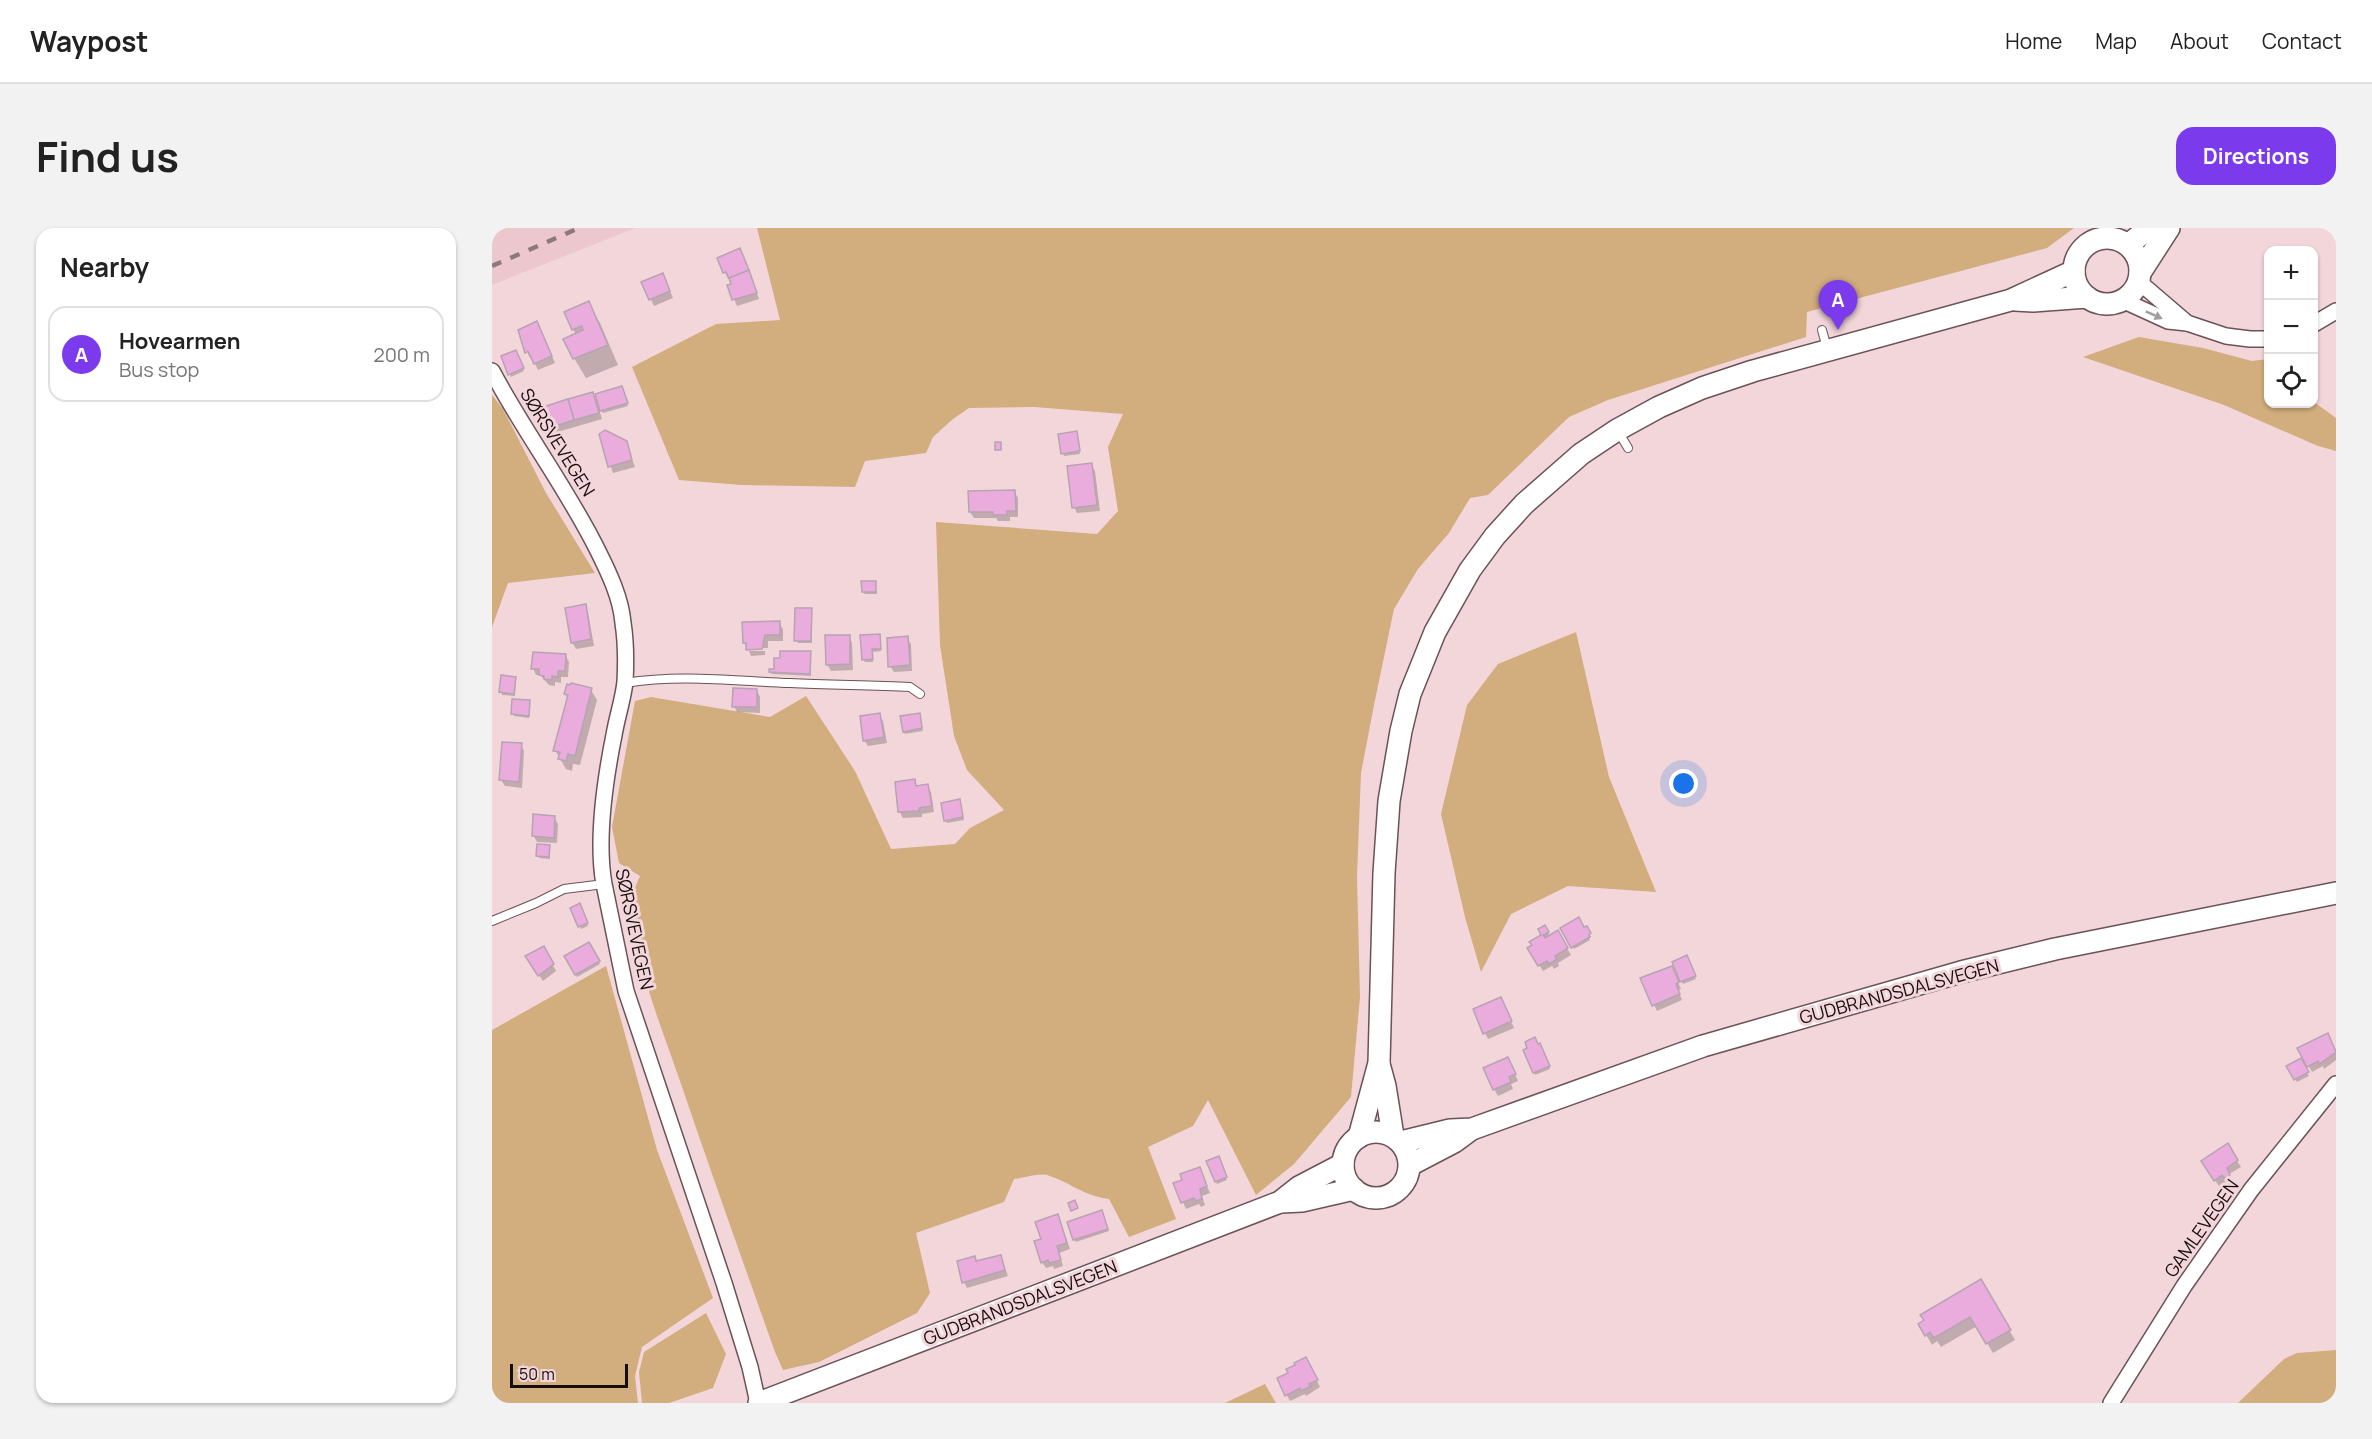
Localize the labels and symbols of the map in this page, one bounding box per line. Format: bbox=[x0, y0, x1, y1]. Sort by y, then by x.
pin: A bbox=[1818, 280, 1858, 330]
one-way arrow bbox=[2145, 310, 2163, 320]
street label: SØRSVEVEGEN bbox=[515, 383, 601, 501]
your location bbox=[1669, 769, 1698, 798]
street label: SØRSVEVEGEN bbox=[610, 866, 660, 992]
street label: GUDBRANDSDALSVEGEN bbox=[1797, 953, 2001, 1029]
street label: GAMLEVEGEN bbox=[2158, 1174, 2244, 1282]
street label: GUDBRANDSDALSVEGEN bbox=[920, 1254, 1120, 1350]
scale bar bbox=[510, 1361, 628, 1388]

